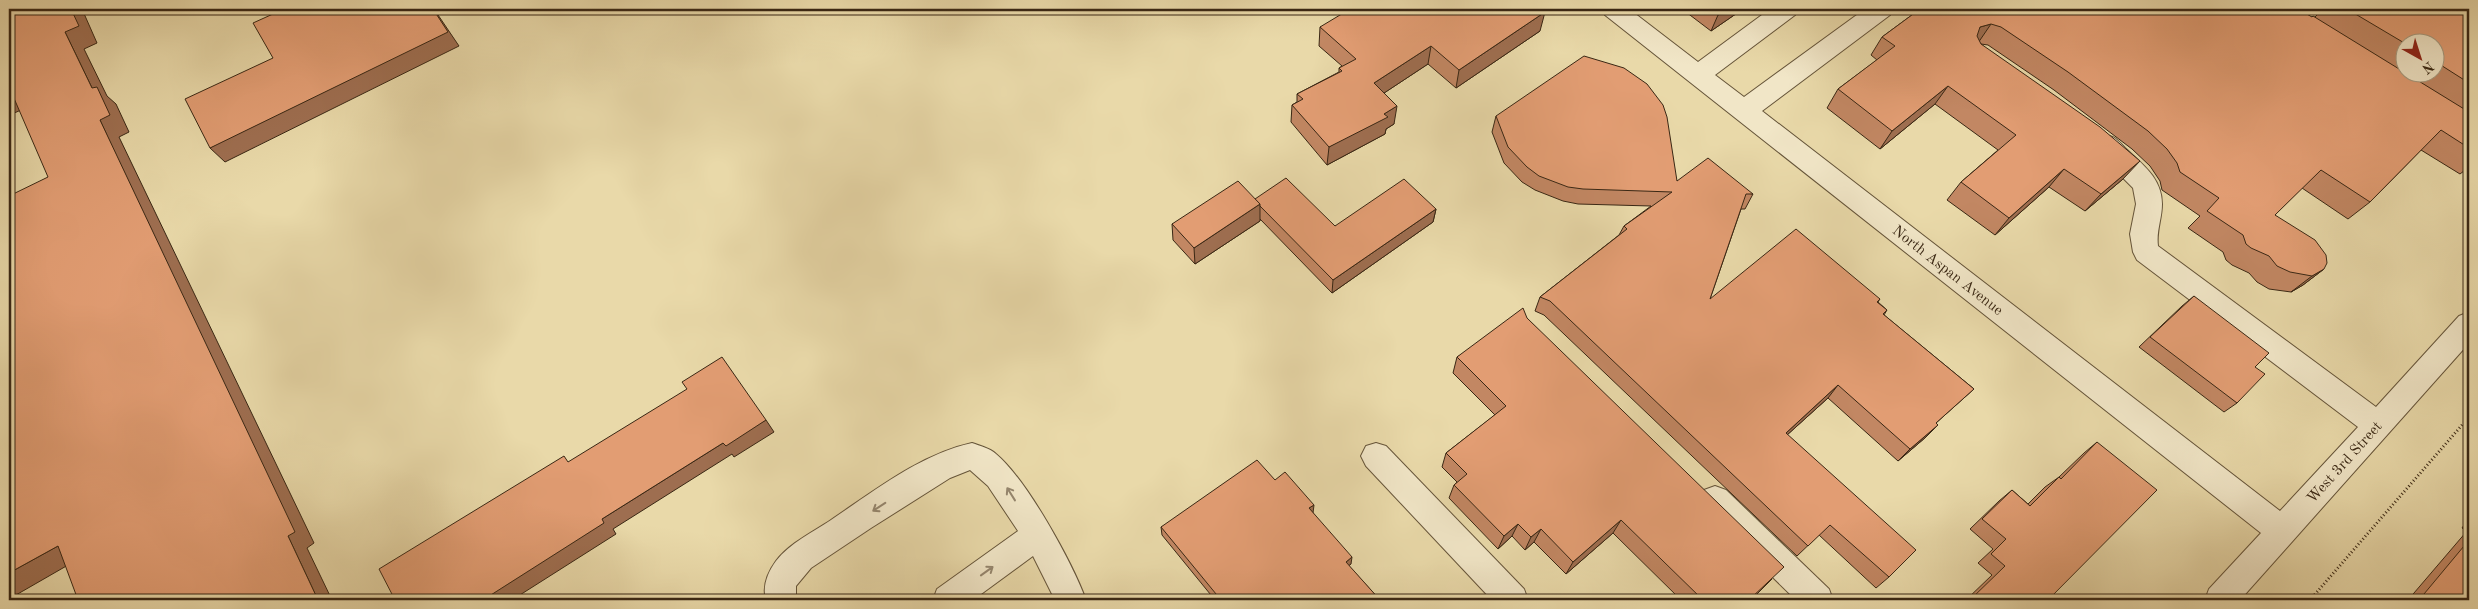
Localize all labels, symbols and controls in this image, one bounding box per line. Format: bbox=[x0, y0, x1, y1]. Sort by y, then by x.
north arrow bbox=[2396, 32, 2446, 82]
text: N bbox=[2419, 59, 2436, 76]
street label: North Aspan Avenue bbox=[1889, 223, 2005, 319]
street label: West 3rd Street bbox=[2305, 419, 2386, 507]
one-way arrow bbox=[1006, 488, 1016, 502]
one-way arrow bbox=[872, 501, 886, 512]
one-way arrow bbox=[980, 566, 993, 577]

